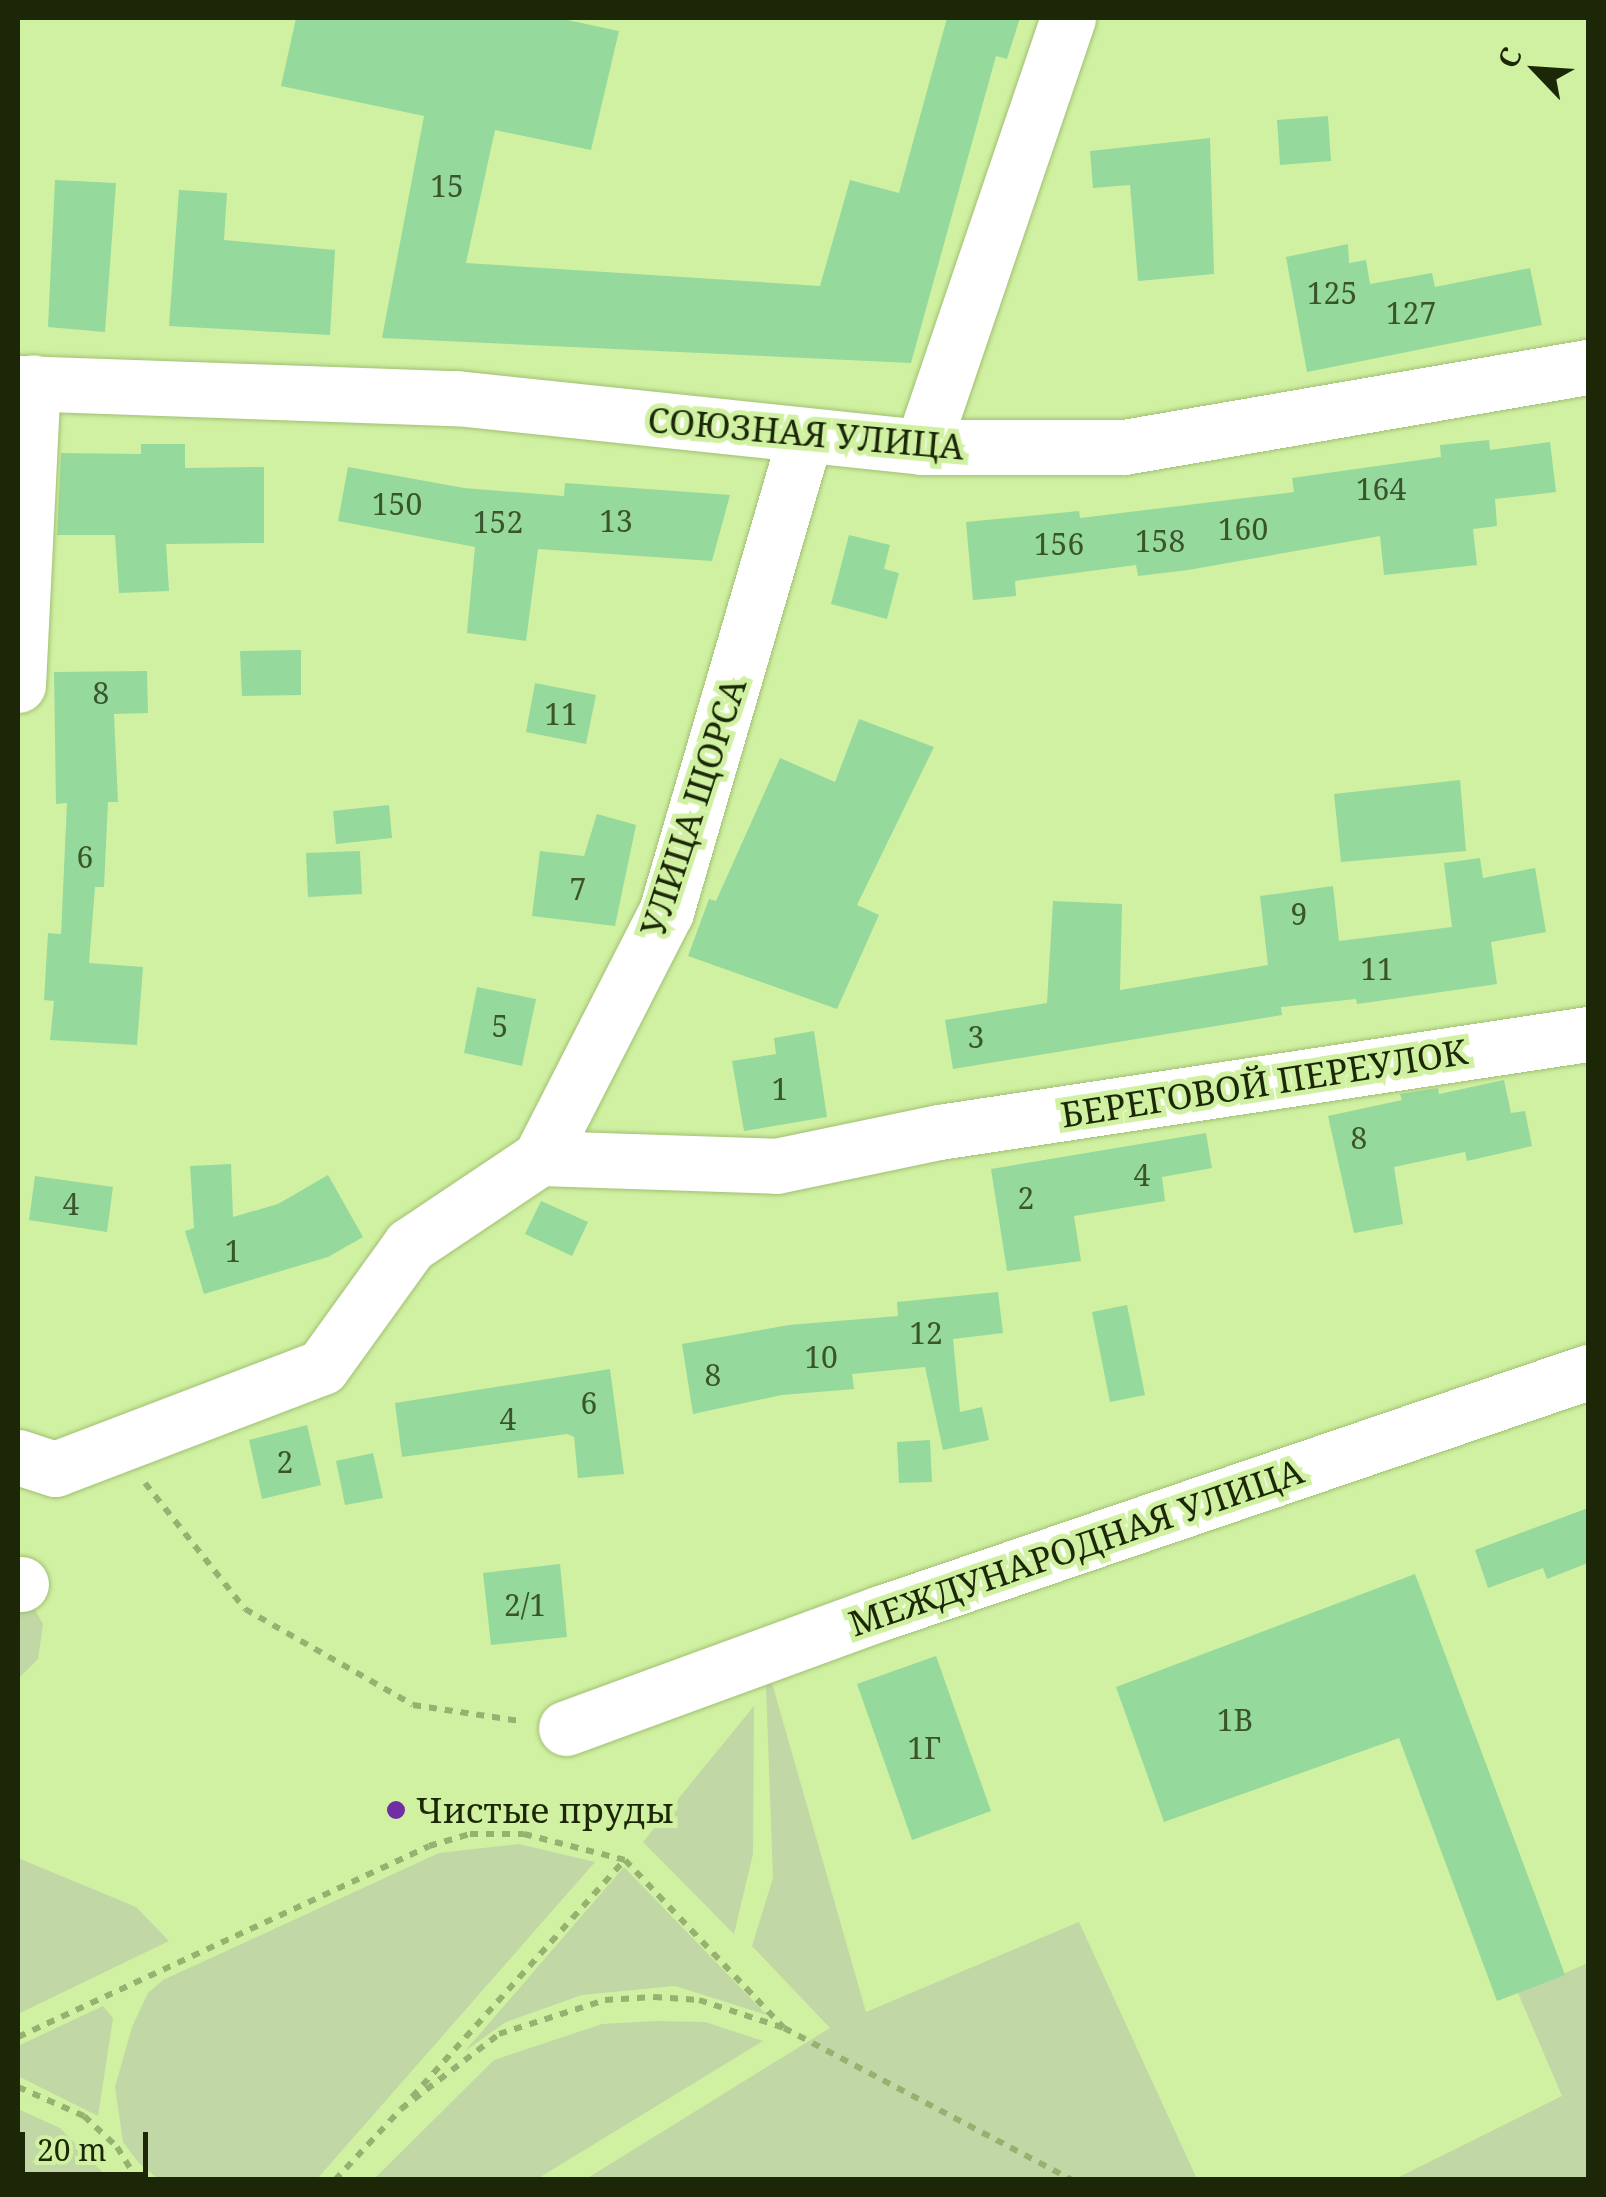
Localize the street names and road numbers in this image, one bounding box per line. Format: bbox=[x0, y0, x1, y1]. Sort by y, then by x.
street label: СОЮЗНАЯ УЛИЦА bbox=[646, 398, 966, 468]
street label: УЛИЦА ЩОРСА bbox=[631, 673, 755, 941]
street label: БЕРЕГОВОЙ ПЕРЕУЛОК bbox=[1058, 1030, 1470, 1136]
street label: МЕЖДУНАРОДНАЯ УЛИЦА bbox=[843, 1449, 1309, 1645]

